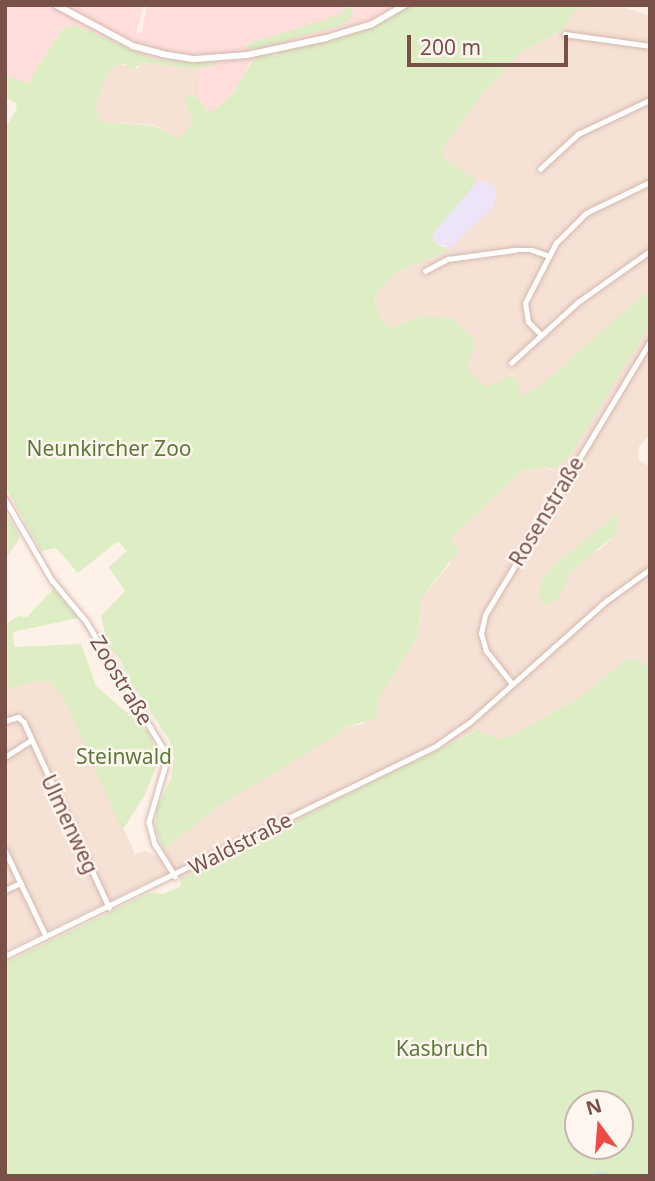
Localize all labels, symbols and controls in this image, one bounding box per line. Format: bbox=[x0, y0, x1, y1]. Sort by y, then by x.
scale bar bbox=[410, 21, 571, 65]
text: 200 m bbox=[420, 33, 481, 61]
park label: Neunkircher Zoo bbox=[26, 435, 192, 461]
street label: Rosenstraße bbox=[503, 452, 589, 570]
street label: Zoostraße bbox=[85, 631, 159, 729]
park label: Steinwald bbox=[76, 743, 172, 769]
street label: Ulmenweg bbox=[36, 770, 104, 878]
street label: Waldstraße bbox=[184, 806, 296, 880]
park label: Kasbruch bbox=[396, 1035, 488, 1061]
north arrow bbox=[564, 1090, 634, 1160]
text: N bbox=[583, 1092, 605, 1121]

